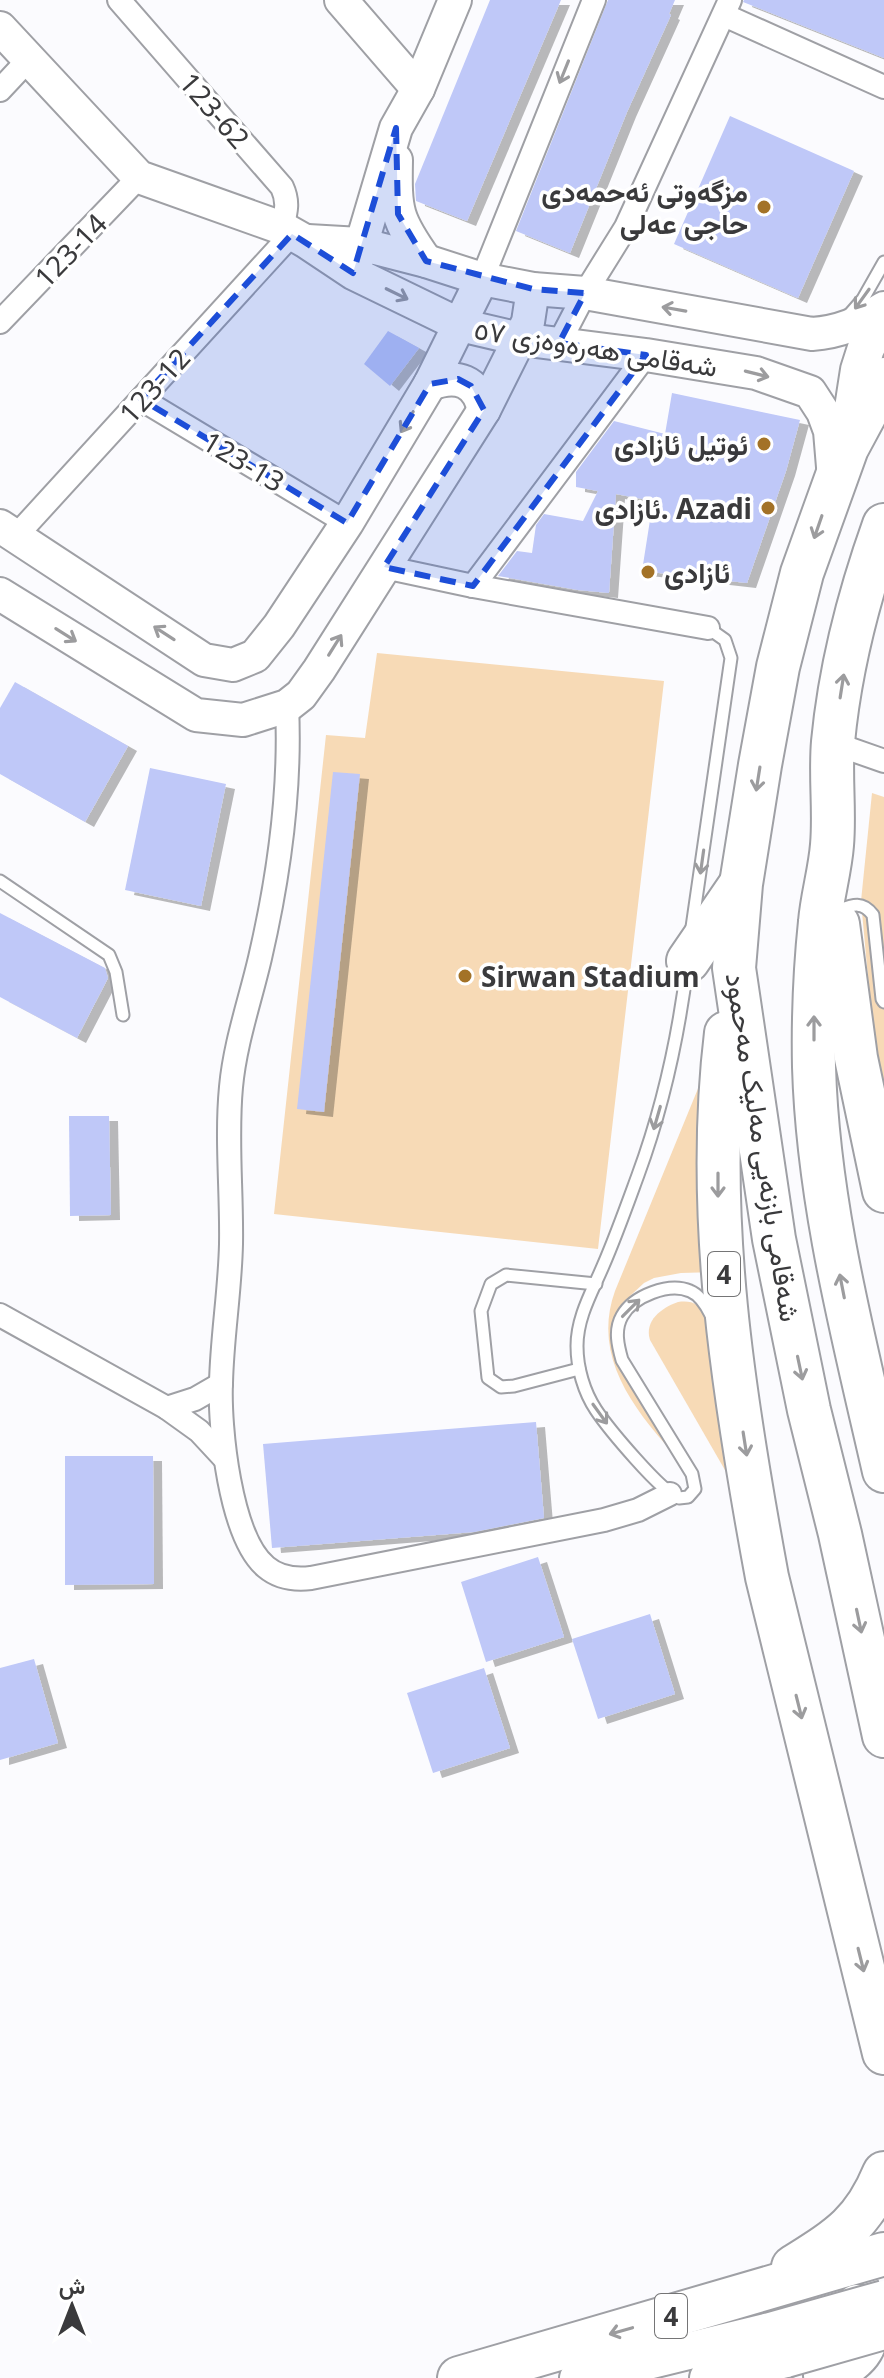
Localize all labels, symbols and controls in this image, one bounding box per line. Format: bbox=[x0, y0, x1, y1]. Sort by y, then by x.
one-way arrow bbox=[556, 59, 571, 84]
street label: 123-62 bbox=[171, 64, 259, 156]
place label: مزگەوتی ئەحمەدی حاجی عەلی bbox=[541, 172, 748, 242]
marker: مزگەوتی ئەحمەدی حاجی عەلی bbox=[755, 198, 773, 216]
street label: 123-14 bbox=[25, 205, 115, 295]
one-way arrow bbox=[384, 287, 408, 302]
one-way arrow bbox=[853, 288, 870, 309]
one-way arrow bbox=[662, 301, 688, 316]
street label: شەقامی هەرەوەزی ٥٧ bbox=[472, 309, 720, 385]
street label: 123-12 bbox=[110, 339, 198, 431]
one-way arrow bbox=[744, 367, 770, 382]
one-way arrow bbox=[399, 410, 415, 433]
street label: 123-13 bbox=[196, 422, 292, 500]
place label: ئوتیل ئازادی bbox=[614, 425, 748, 463]
marker: ئوتیل ئازادی bbox=[755, 435, 773, 453]
place label: ئازادى. Azadi bbox=[595, 489, 752, 527]
marker: ئازادى. Azadi bbox=[759, 499, 777, 517]
one-way arrow bbox=[809, 514, 824, 539]
place label: ئازادی bbox=[664, 553, 730, 591]
marker: ئازادی bbox=[639, 563, 657, 581]
one-way arrow bbox=[153, 625, 175, 642]
one-way arrow bbox=[55, 626, 77, 643]
one-way arrow bbox=[327, 634, 343, 657]
one-way arrow bbox=[835, 674, 850, 699]
one-way arrow bbox=[750, 766, 765, 792]
one-way arrow bbox=[694, 849, 709, 874]
place label: Sirwan Stadium bbox=[481, 957, 699, 995]
marker: Sirwan Stadium bbox=[456, 967, 474, 985]
street label: شەقامی بازنەیی مەلیک مەحمود bbox=[718, 970, 810, 1324]
one-way arrow bbox=[806, 1015, 822, 1042]
one-way arrow bbox=[649, 1104, 664, 1130]
one-way arrow bbox=[710, 1171, 726, 1198]
road number: 4 bbox=[708, 1252, 740, 1296]
one-way arrow bbox=[834, 1274, 849, 1299]
one-way arrow bbox=[621, 1298, 641, 1317]
one-way arrow bbox=[794, 1355, 809, 1380]
one-way arrow bbox=[592, 1402, 608, 1424]
one-way arrow bbox=[739, 1430, 754, 1456]
one-way arrow bbox=[852, 1608, 867, 1634]
one-way arrow bbox=[793, 1694, 808, 1719]
one-way arrow bbox=[854, 1946, 869, 1972]
north arrow bbox=[32, 2266, 112, 2346]
text: ش bbox=[59, 2270, 85, 2300]
road number: 4 bbox=[655, 2294, 687, 2338]
one-way arrow bbox=[608, 2324, 634, 2339]

